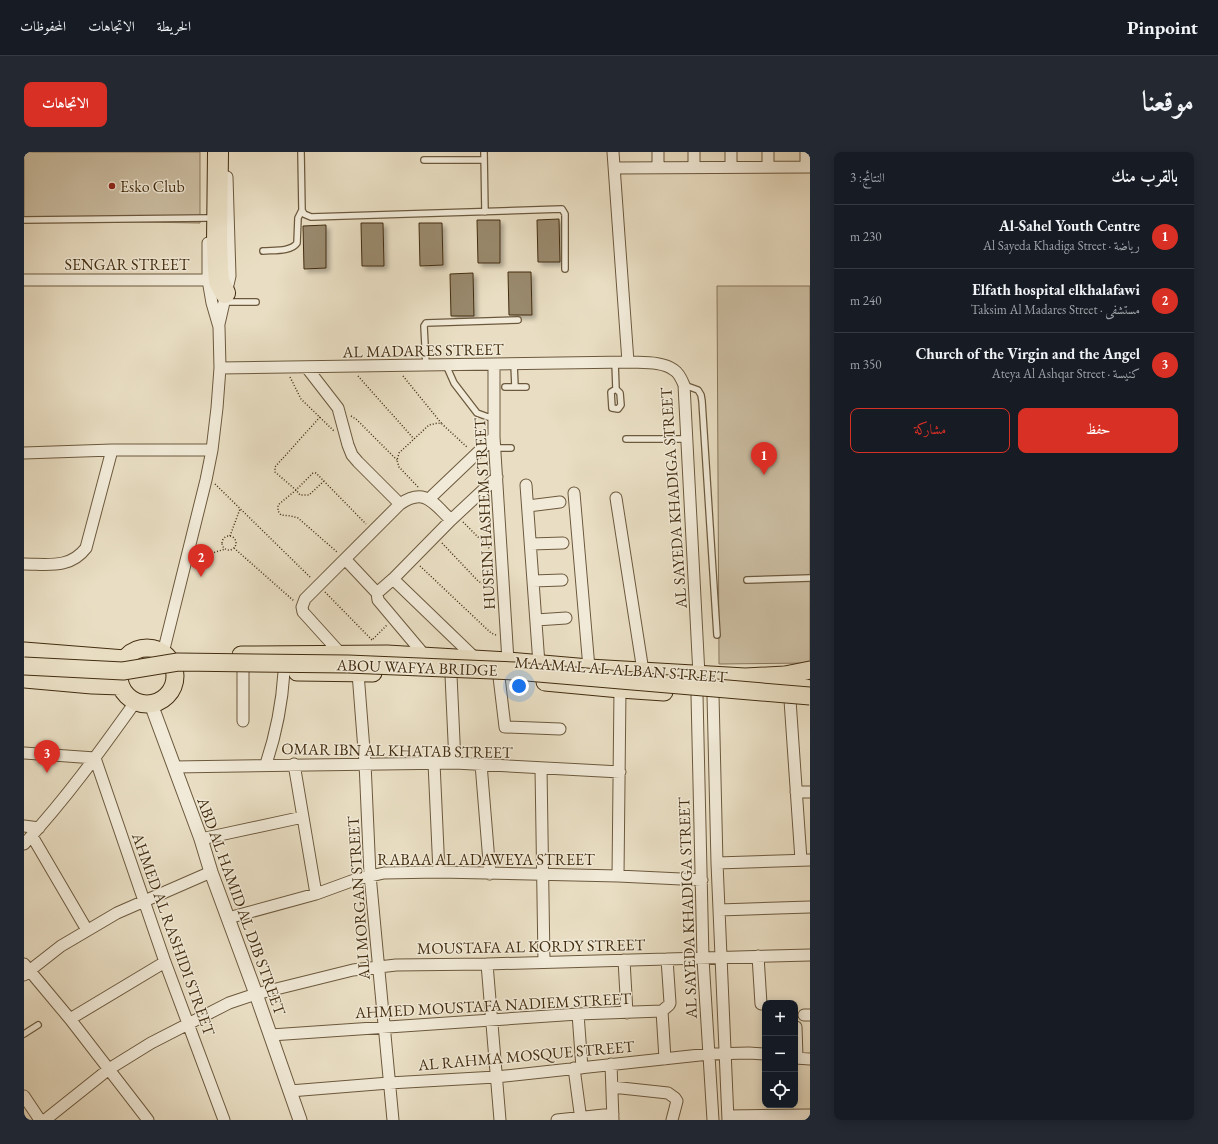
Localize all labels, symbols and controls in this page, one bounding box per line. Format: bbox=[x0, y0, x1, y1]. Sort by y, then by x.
text: Pinpoint bbox=[1127, 15, 1198, 40]
text: المحفوظات bbox=[20, 17, 66, 35]
text: الاتجاهات bbox=[88, 17, 135, 35]
text: الخريطة bbox=[157, 17, 191, 35]
button: الاتجاهات bbox=[24, 82, 107, 127]
text: موقعنا bbox=[1142, 83, 1194, 119]
text: بالقرب منك bbox=[1111, 165, 1178, 187]
text: النتائج: 3 bbox=[850, 169, 885, 186]
place label: Esko Club bbox=[120, 176, 185, 197]
marker: Esko Club bbox=[107, 181, 117, 191]
text: Al-Sahel Youth Centre bbox=[999, 216, 1140, 235]
text: 230 m bbox=[850, 228, 881, 245]
text: 1 bbox=[1162, 228, 1168, 245]
text: رياضة · Al Sayeda Khadiga Street bbox=[983, 237, 1140, 254]
street label: SENGAR STREET bbox=[65, 254, 190, 275]
text: Elfath hospital elkhalafawi bbox=[972, 280, 1140, 299]
text: 240 m bbox=[850, 292, 881, 309]
text: 2 bbox=[1162, 292, 1168, 309]
text: مستشفى · Taksim Al Madares Street bbox=[971, 301, 1140, 318]
street label: AL MADARES STREET bbox=[341, 339, 504, 362]
text: Church of the Virgin and the Angel bbox=[916, 344, 1140, 363]
text: 350 m bbox=[850, 356, 881, 373]
text: 3 bbox=[1162, 356, 1168, 373]
text: كنيسة · Ateya Al Ashqar Street bbox=[992, 365, 1140, 382]
street label: AL SAYEDA KHADIGA STREET bbox=[655, 386, 692, 610]
button: مشاركة bbox=[850, 408, 1010, 453]
button: حفظ bbox=[1018, 408, 1178, 453]
street label: HUSEIN HASHEM STREET bbox=[469, 417, 500, 610]
pin: 1 bbox=[751, 442, 777, 475]
pin: 2 bbox=[188, 544, 214, 577]
street label: MAAMAL AL ALBAN STREET bbox=[514, 652, 728, 687]
street label: ABOU WAFYA BRIDGE bbox=[335, 654, 498, 681]
your location bbox=[509, 676, 529, 696]
street label: OMAR IBN AL KHATAB STREET bbox=[281, 738, 513, 763]
pin: 3 bbox=[34, 740, 60, 773]
street label: ABD AL HAMID AL DIB STREET bbox=[192, 793, 291, 1018]
street label: AL SAYEDA KHADIGA STREET bbox=[673, 797, 702, 1020]
street label: ALI MORGAN STREET bbox=[342, 815, 375, 982]
street label: AHMED AL RASHIDI STREET bbox=[127, 829, 220, 1039]
street label: RABAA AL ADAWEYA STREET bbox=[377, 849, 595, 870]
street label: MOUSTAFA AL KORDY STREET bbox=[417, 934, 646, 959]
street label: AHMED MOUSTAFA NADIEM STREET bbox=[353, 988, 632, 1023]
map controls bbox=[762, 1000, 798, 1108]
button: + bbox=[762, 1000, 798, 1036]
street label: AL RAHMA MOSQUE STREET bbox=[416, 1036, 635, 1076]
button: − bbox=[762, 1036, 798, 1072]
button: locate bbox=[762, 1072, 798, 1108]

